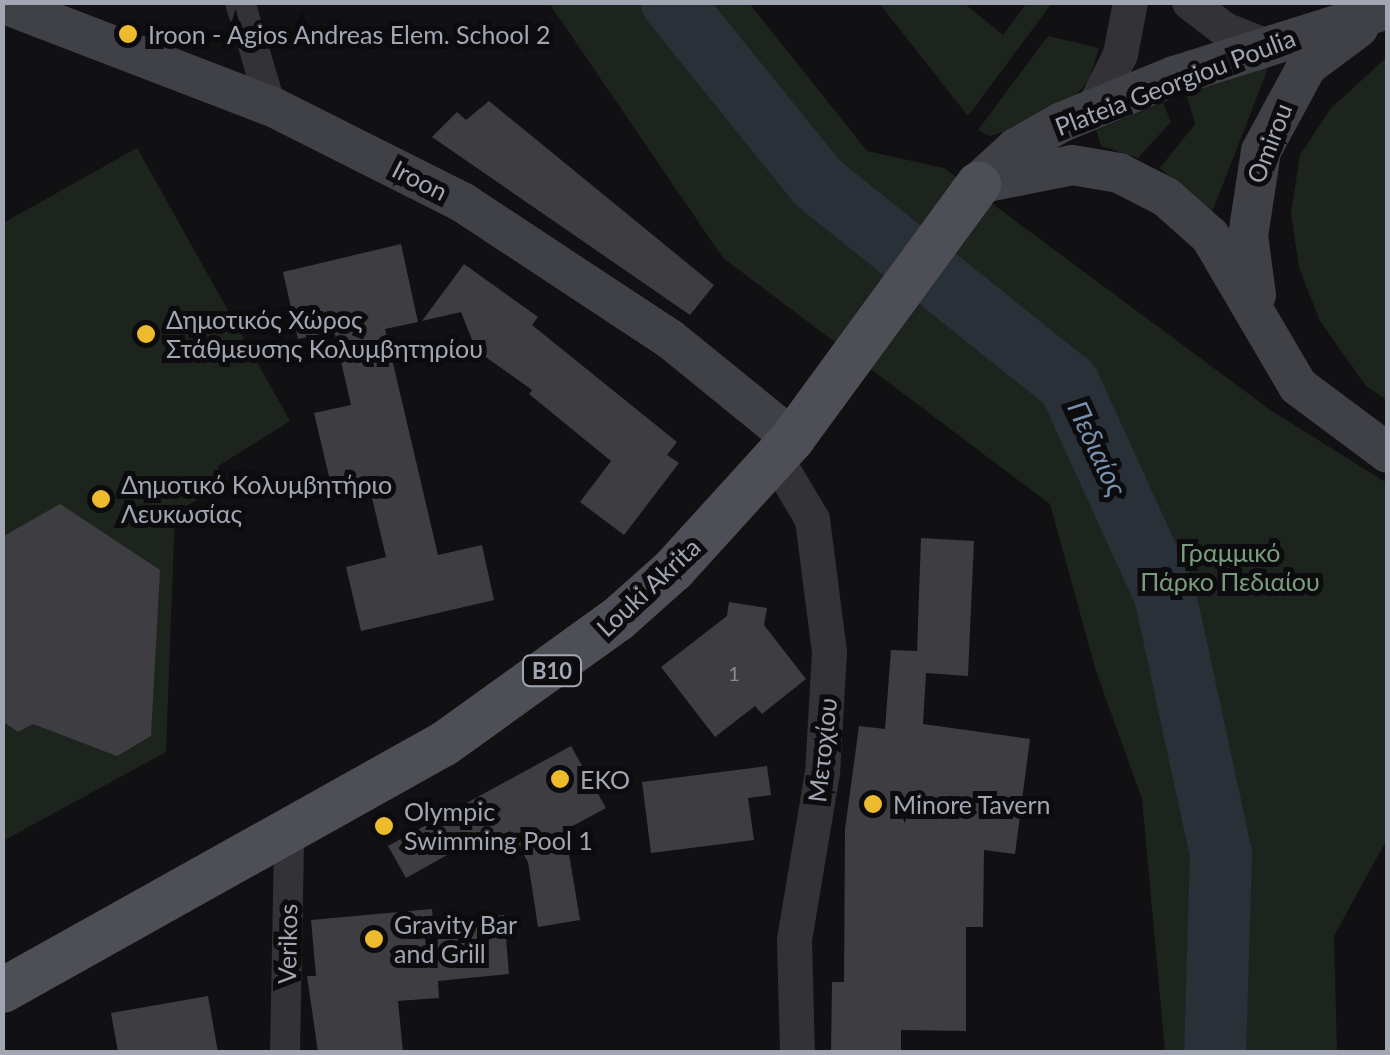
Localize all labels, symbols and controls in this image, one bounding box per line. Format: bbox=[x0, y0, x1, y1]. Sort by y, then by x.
place label: Iroon - Agios Andreas Elem. School 2 bbox=[148, 19, 552, 49]
street label: Plateia Georgiou Poulia bbox=[1051, 22, 1299, 142]
marker: Iroon - Agios Andreas Elem. School 2 bbox=[117, 23, 139, 45]
street label: Omirou bbox=[1240, 99, 1298, 187]
street label: Iroon bbox=[387, 154, 453, 206]
place label: Δημοτικός Χώρος Στάθμευσης Κολυμβητηρίου bbox=[166, 305, 483, 364]
marker: Δημοτικός Χώρος Στάθμευσης Κολυμβητηρίου bbox=[135, 323, 157, 345]
water label: Πεδιαίος bbox=[1061, 395, 1135, 501]
place label: Δημοτικό Κολυμβητήριο Λευκωσίας bbox=[121, 470, 392, 529]
marker: Δημοτικό Κολυμβητήριο Λευκωσίας bbox=[90, 488, 112, 510]
street label: Louki Akrita bbox=[590, 531, 706, 643]
park label: Γραμμικό Πάρκο Πεδιαίου bbox=[1140, 538, 1320, 597]
road number: B10 bbox=[520, 654, 584, 688]
house number: 1 bbox=[728, 661, 740, 685]
street label: Μετοχίου bbox=[802, 696, 842, 804]
place label: EKO bbox=[580, 764, 630, 794]
marker: EKO bbox=[549, 768, 571, 790]
place label: Minore Tavern bbox=[893, 789, 1051, 819]
marker: Minore Tavern bbox=[862, 793, 884, 815]
place label: Olympic Swimming Pool 1 bbox=[404, 797, 593, 856]
marker: Olympic Swimming Pool 1 bbox=[373, 815, 395, 837]
street label: Verikos bbox=[271, 904, 303, 984]
place label: Gravity Bar and Grill bbox=[394, 910, 518, 969]
marker: Gravity Bar and Grill bbox=[363, 928, 385, 950]

